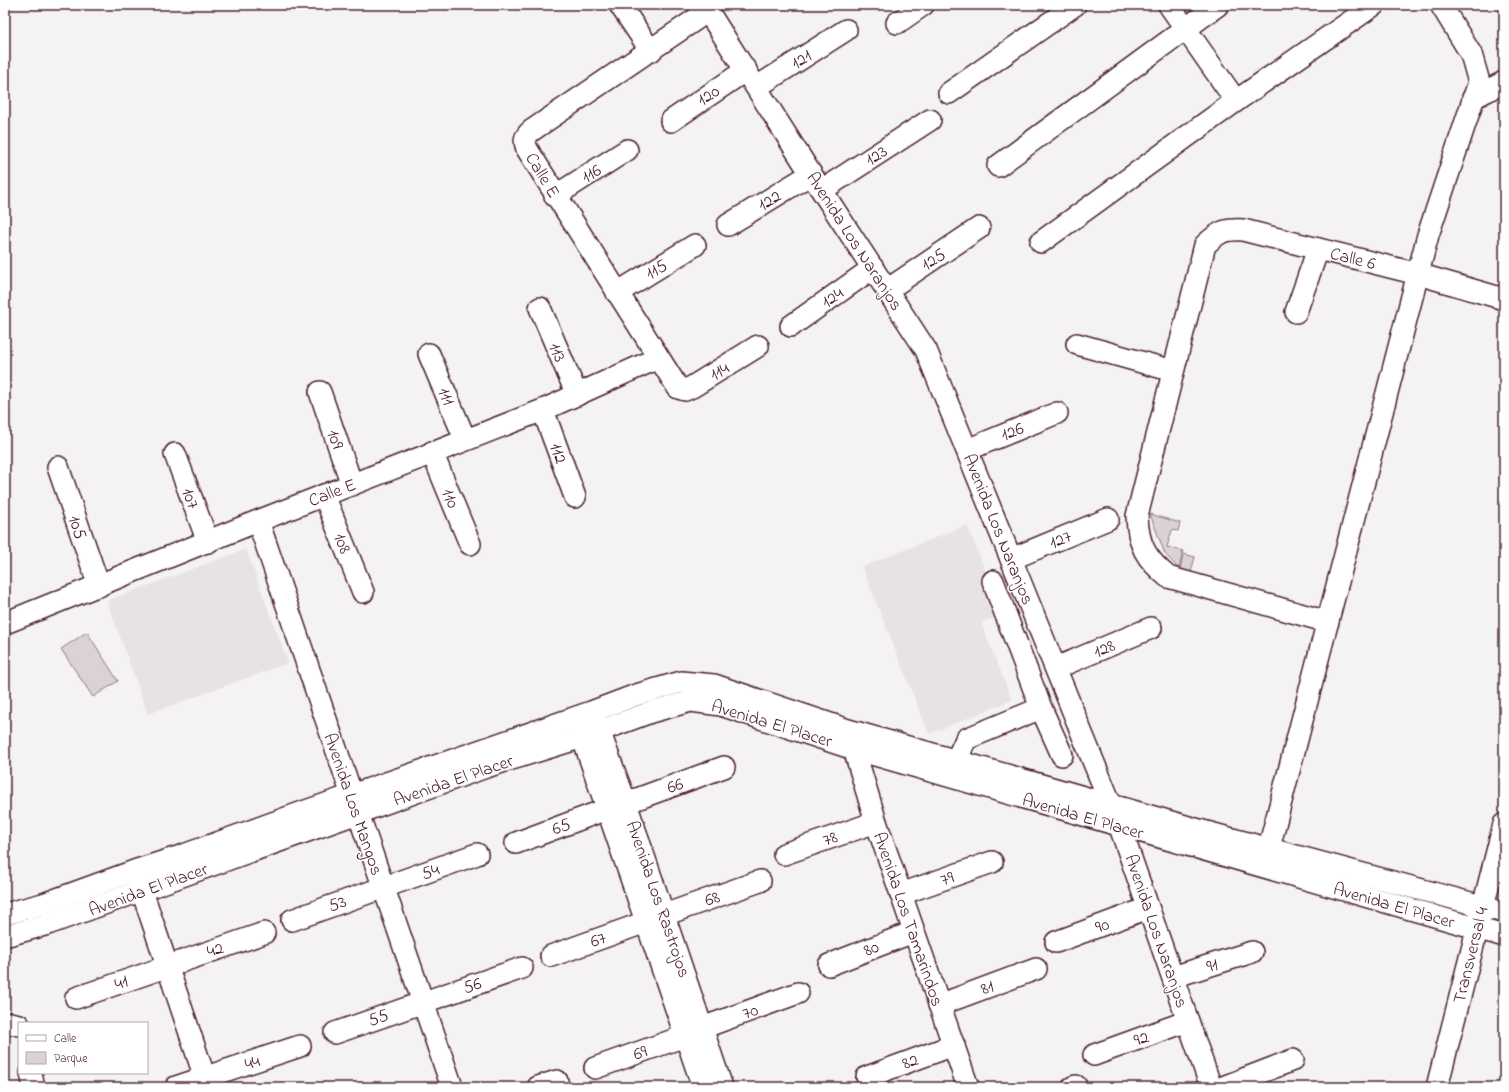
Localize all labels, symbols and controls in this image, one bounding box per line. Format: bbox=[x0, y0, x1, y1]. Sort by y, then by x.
street label: 121 bbox=[786, 44, 818, 77]
street label: 120 bbox=[693, 79, 726, 114]
street label: 123 bbox=[861, 140, 893, 174]
street label: Calle E bbox=[517, 148, 565, 204]
street label: 116 bbox=[577, 158, 607, 191]
street label: Avenida Los Naranjos bbox=[799, 168, 908, 317]
street label: 122 bbox=[753, 184, 787, 219]
street label: Calle 6 bbox=[1327, 242, 1378, 278]
street label: 125 bbox=[916, 243, 952, 278]
street label: 115 bbox=[641, 254, 673, 287]
street label: 124 bbox=[817, 281, 850, 316]
street label: 113 bbox=[541, 339, 572, 367]
street label: 114 bbox=[705, 356, 735, 389]
street label: 111 bbox=[430, 384, 461, 410]
street label: 126 bbox=[997, 417, 1028, 449]
street label: 109 bbox=[319, 426, 350, 453]
street label: 112 bbox=[541, 440, 573, 468]
street label: Avenida Los Naranjos bbox=[955, 450, 1039, 609]
street label: Calle E bbox=[305, 473, 360, 515]
street label: 107 bbox=[173, 484, 205, 514]
street label: 110 bbox=[433, 485, 465, 513]
street label: 105 bbox=[60, 512, 92, 543]
street label: 127 bbox=[1046, 524, 1077, 557]
street label: 108 bbox=[325, 529, 357, 558]
street label: 128 bbox=[1090, 634, 1120, 666]
street label: Avenida El Placer bbox=[708, 694, 835, 756]
street label: Avenida Los Mangos bbox=[315, 730, 389, 880]
street label: Avenida El Placer bbox=[390, 749, 517, 815]
street label: 66 bbox=[664, 772, 688, 802]
street label: Avenida El Placer bbox=[1019, 788, 1147, 848]
street label: 65 bbox=[549, 813, 575, 843]
street label: Avenida Los Rastrojos bbox=[618, 818, 696, 982]
street label: 78 bbox=[820, 825, 842, 854]
street label: Avenida Los Tamarindos bbox=[865, 829, 949, 1010]
street label: Avenida Los Naranjos bbox=[1117, 851, 1194, 1012]
street label: Avenida El Placer bbox=[85, 857, 212, 925]
street label: 54 bbox=[418, 857, 444, 888]
street label: 79 bbox=[937, 865, 959, 894]
street label: Avenida El Placer bbox=[1330, 877, 1458, 937]
street label: 68 bbox=[701, 885, 724, 915]
street label: 53 bbox=[325, 890, 350, 920]
street label: Transversal 4 bbox=[1447, 904, 1497, 1006]
street label: 90 bbox=[1092, 912, 1114, 941]
street label: 67 bbox=[587, 926, 611, 956]
street label: 80 bbox=[860, 935, 884, 965]
street label: 42 bbox=[204, 936, 227, 966]
street label: 91 bbox=[1203, 953, 1222, 981]
street label: 41 bbox=[111, 969, 133, 998]
street label: 56 bbox=[460, 972, 485, 1002]
street label: 81 bbox=[977, 974, 998, 1003]
street label: 70 bbox=[739, 998, 762, 1028]
street label: 55 bbox=[365, 1003, 393, 1035]
legend bbox=[18, 1022, 148, 1074]
street label: 92 bbox=[1130, 1025, 1153, 1055]
text: Calle bbox=[54, 1030, 77, 1048]
street label: 69 bbox=[630, 1039, 652, 1068]
street label: 82 bbox=[899, 1048, 923, 1078]
street label: 44 bbox=[241, 1049, 264, 1079]
text: Parque bbox=[54, 1050, 88, 1068]

